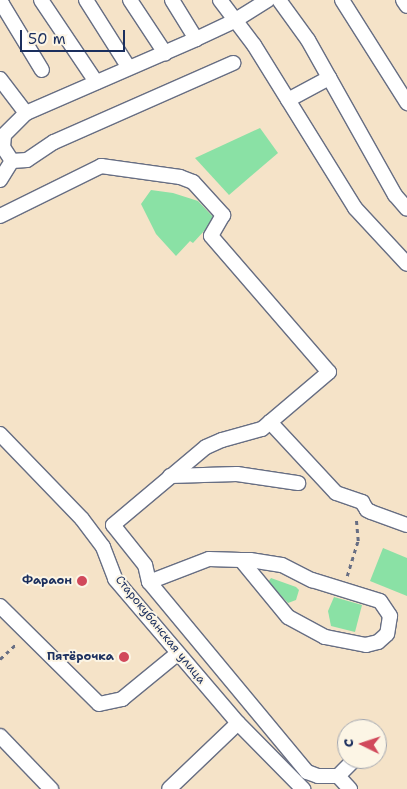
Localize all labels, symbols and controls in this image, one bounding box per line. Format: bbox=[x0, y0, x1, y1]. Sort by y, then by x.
scale bar bbox=[22, 20, 128, 52]
text: 50 m bbox=[28, 29, 66, 49]
street label: Старокубанская улица bbox=[112, 573, 208, 687]
place label: Фараон bbox=[22, 574, 72, 588]
marker: Фараон bbox=[76, 575, 88, 587]
place label: Пятёрочка bbox=[47, 650, 114, 664]
marker: Пятёрочка bbox=[118, 651, 130, 663]
north arrow bbox=[337, 719, 387, 769]
text: С bbox=[339, 738, 357, 748]

